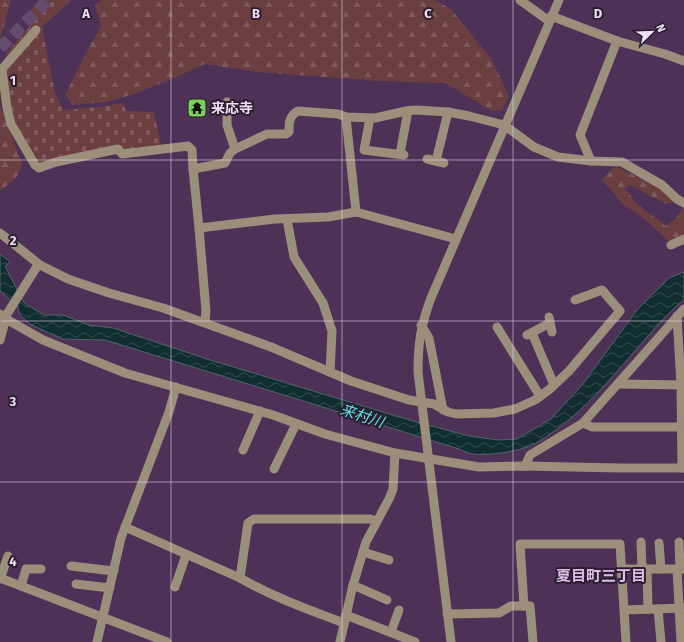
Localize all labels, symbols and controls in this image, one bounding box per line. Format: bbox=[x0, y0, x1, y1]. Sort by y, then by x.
text: A bbox=[81, 6, 90, 21]
text: B bbox=[252, 6, 260, 21]
text: C bbox=[424, 6, 432, 21]
text: D bbox=[594, 6, 603, 21]
north arrow bbox=[632, 12, 672, 52]
text: N bbox=[653, 22, 668, 34]
text: 1 bbox=[10, 73, 16, 88]
temple icon: 来応寺 bbox=[186, 97, 208, 119]
place label: 来応寺 bbox=[211, 100, 253, 117]
text: 2 bbox=[10, 233, 17, 248]
text: 3 bbox=[9, 394, 17, 409]
water label: 来村川 bbox=[338, 400, 388, 432]
text: 4 bbox=[9, 554, 17, 569]
district label: 夏目町三丁目 bbox=[556, 567, 646, 585]

